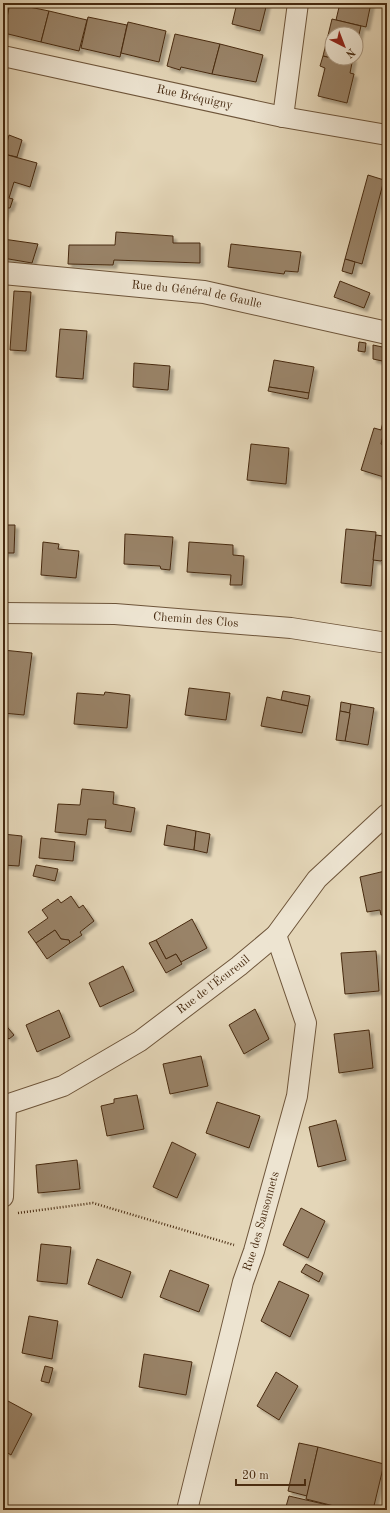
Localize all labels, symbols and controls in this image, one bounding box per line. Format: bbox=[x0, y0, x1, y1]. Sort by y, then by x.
north arrow bbox=[324, 26, 364, 66]
text: N bbox=[342, 45, 356, 60]
street label: Rue Bréquigny bbox=[155, 84, 234, 112]
street label: Rue du Général de Gaulle bbox=[131, 279, 263, 311]
street label: Chemin des Clos bbox=[153, 611, 239, 630]
street label: Rue de l'Écureuil bbox=[175, 953, 253, 1017]
street label: Rue des Sansonnets bbox=[241, 1170, 282, 1273]
scale bar bbox=[236, 1461, 305, 1487]
text: 20 m bbox=[242, 1470, 269, 1482]

